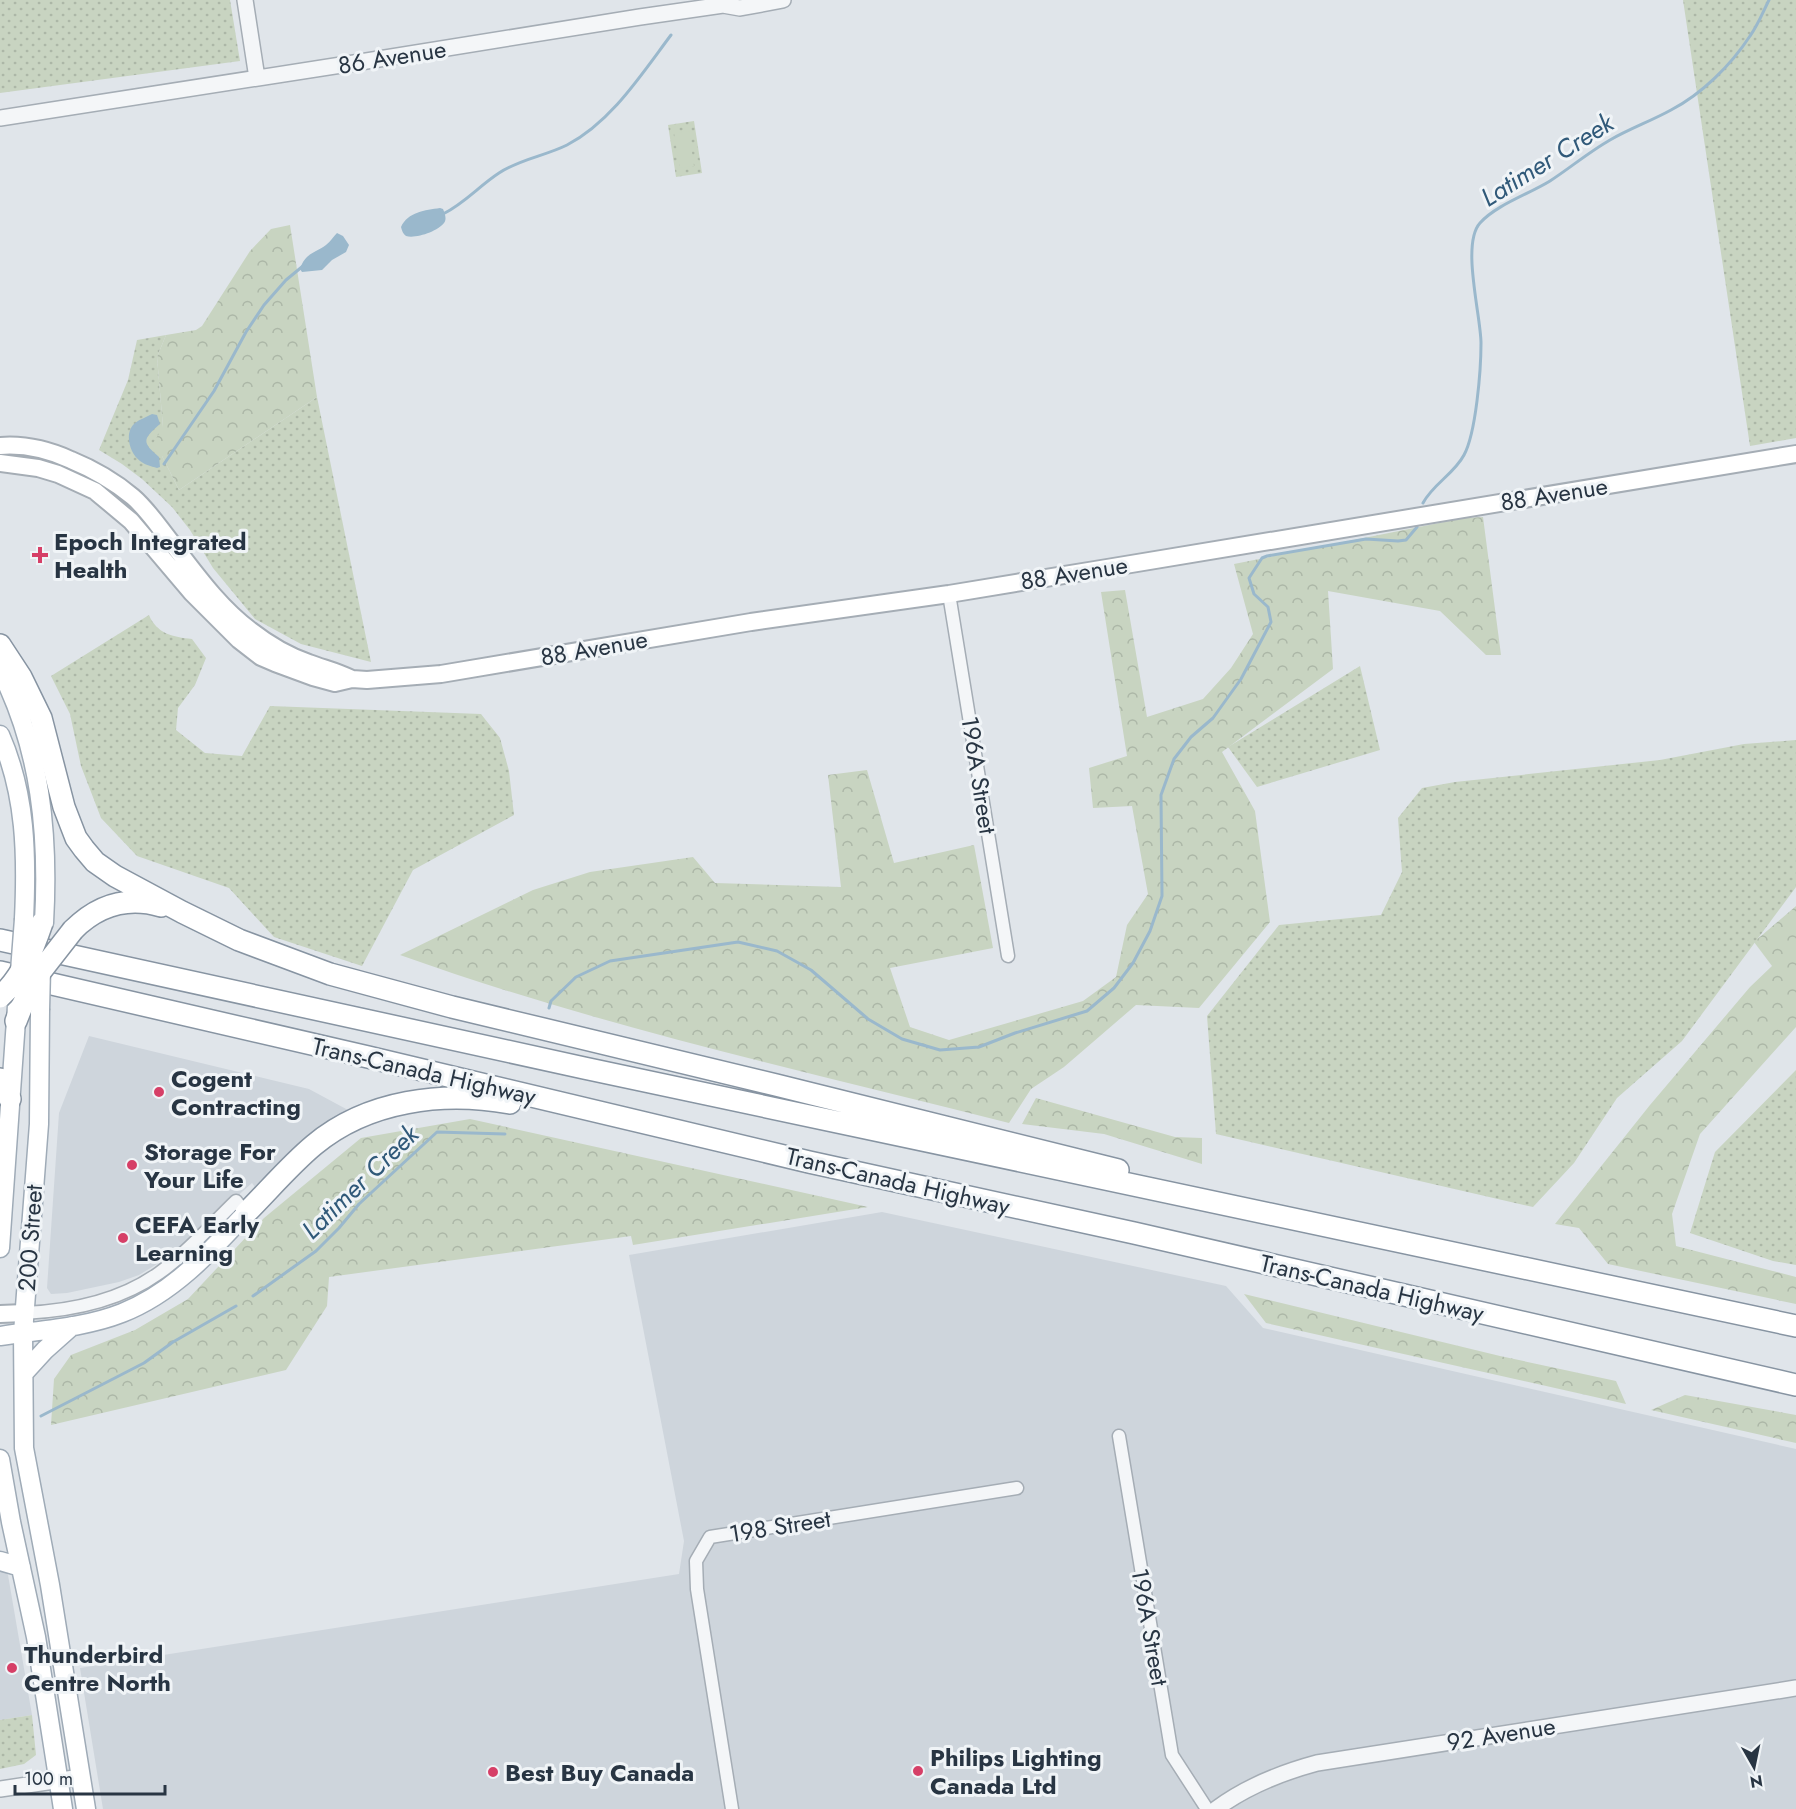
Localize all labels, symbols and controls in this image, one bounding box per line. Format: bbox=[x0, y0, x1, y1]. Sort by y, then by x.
street label: 86 Avenue bbox=[335, 31, 449, 83]
water label: Latimer Creek bbox=[1473, 103, 1622, 216]
street label: 88 Avenue bbox=[1498, 468, 1610, 520]
place label: Epoch Integrated Health bbox=[54, 524, 247, 587]
marker: Epoch Integrated Health bbox=[31, 546, 49, 564]
street label: 88 Avenue bbox=[1018, 547, 1130, 599]
street label: 88 Avenue bbox=[538, 621, 650, 675]
street label: 196A Street bbox=[952, 714, 1006, 837]
street label: Trans-Canada Highway bbox=[309, 1028, 540, 1114]
place label: Cogent Contracting bbox=[171, 1061, 301, 1124]
marker: Cogent Contracting bbox=[152, 1085, 166, 1099]
water label: Latimer Creek bbox=[293, 1115, 429, 1248]
place label: Storage For Your Life bbox=[143, 1134, 276, 1197]
street label: Trans-Canada Highway bbox=[783, 1138, 1014, 1224]
marker: Storage For Your Life bbox=[125, 1158, 139, 1172]
street label: 200 Street bbox=[9, 1183, 51, 1293]
place label: CEFA Early Learning bbox=[135, 1207, 259, 1270]
marker: CEFA Early Learning bbox=[116, 1231, 130, 1245]
street label: Trans-Canada Highway bbox=[1257, 1245, 1488, 1331]
street label: 198 Street bbox=[727, 1501, 833, 1551]
street label: 196A Street bbox=[1122, 1565, 1178, 1689]
place label: Thunderbird Centre North bbox=[24, 1637, 171, 1700]
marker: Thunderbird Centre North bbox=[5, 1661, 19, 1675]
street label: 92 Avenue bbox=[1444, 1708, 1558, 1760]
north arrow bbox=[1724, 1737, 1784, 1797]
place label: Philips Lighting Canada Ltd bbox=[930, 1740, 1102, 1803]
place label: Best Buy Canada bbox=[505, 1755, 694, 1790]
scale bar bbox=[15, 1758, 165, 1796]
marker: Philips Lighting Canada Ltd bbox=[911, 1764, 925, 1778]
marker: Best Buy Canada bbox=[486, 1765, 500, 1779]
text: 100 m bbox=[24, 1766, 73, 1792]
text: N bbox=[1748, 1769, 1764, 1794]

